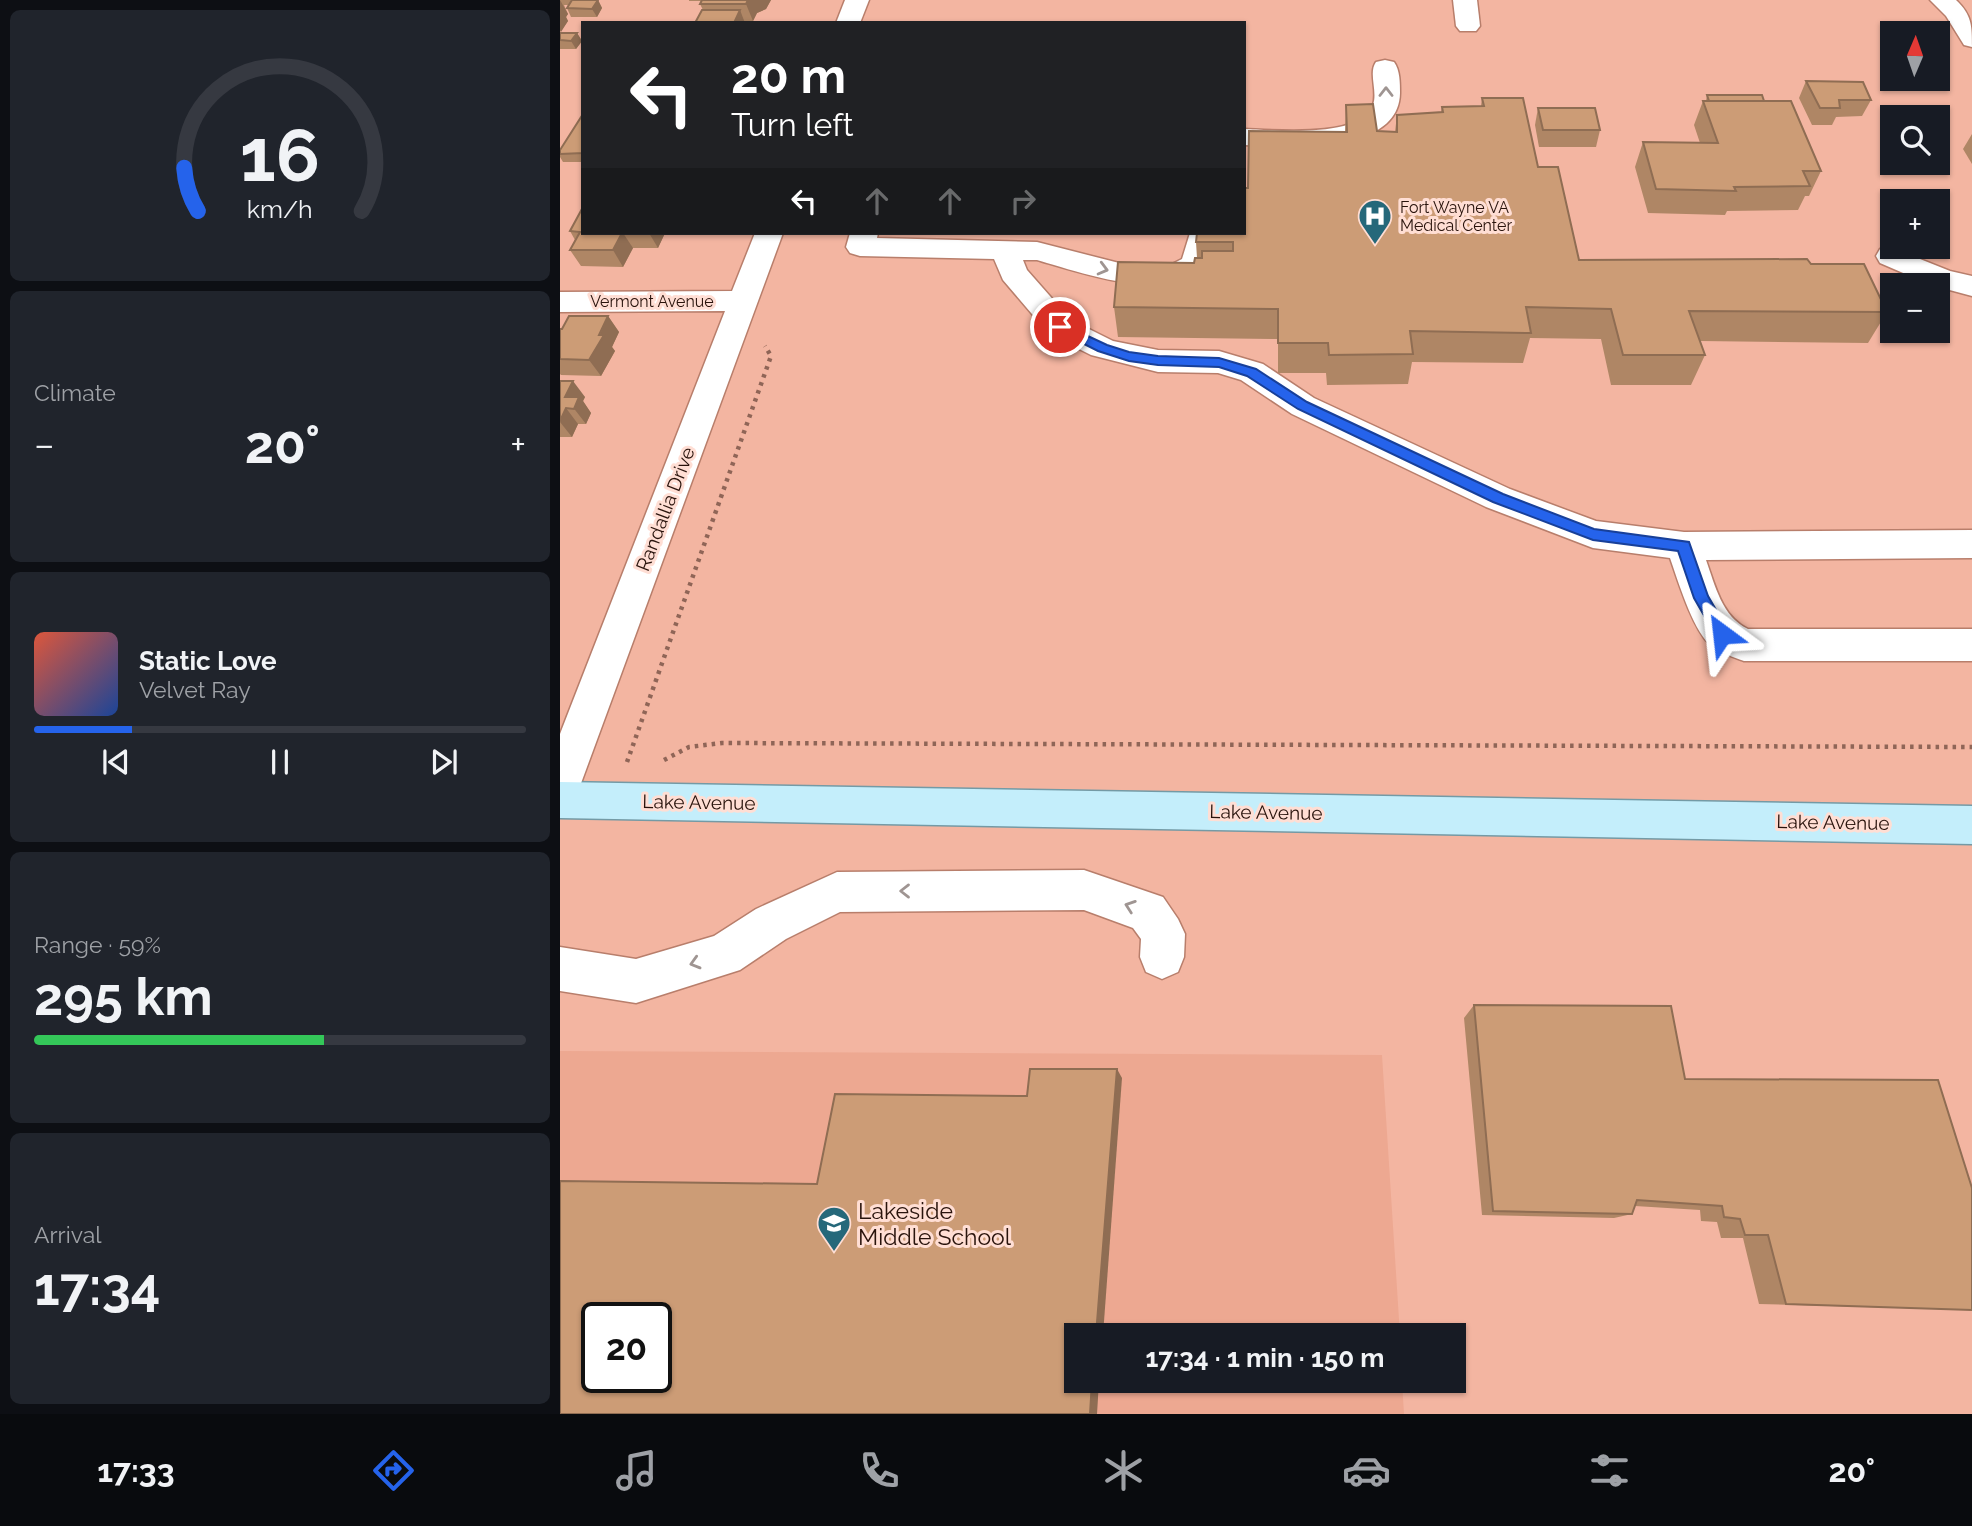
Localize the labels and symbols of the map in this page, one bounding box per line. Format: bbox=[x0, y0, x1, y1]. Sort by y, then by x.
north arrow bbox=[1880, 21, 1950, 91]
one-way arrow bbox=[1378, 86, 1394, 97]
hospital icon: Fort Wayne VA Medical Center bbox=[1356, 197, 1394, 246]
place label: Fort Wayne VA Medical Center bbox=[1400, 198, 1512, 235]
one-way arrow bbox=[1097, 261, 1109, 275]
street label: Vermont Avenue bbox=[590, 292, 714, 311]
pin bbox=[1030, 297, 1090, 357]
street label: Randallia Drive bbox=[631, 444, 699, 574]
position arrow bbox=[1685, 597, 1759, 671]
street label: Lake Avenue bbox=[642, 790, 756, 814]
street label: Lake Avenue bbox=[1209, 800, 1323, 824]
street label: Lake Avenue bbox=[1776, 810, 1890, 834]
one-way arrow bbox=[899, 883, 910, 899]
one-way arrow bbox=[1124, 900, 1136, 914]
one-way arrow bbox=[690, 955, 702, 970]
place label: Lakeside Middle School bbox=[858, 1197, 1012, 1250]
school or university icon: Lakeside Middle School bbox=[815, 1204, 853, 1253]
speed limit sign: 20 bbox=[581, 1302, 672, 1393]

